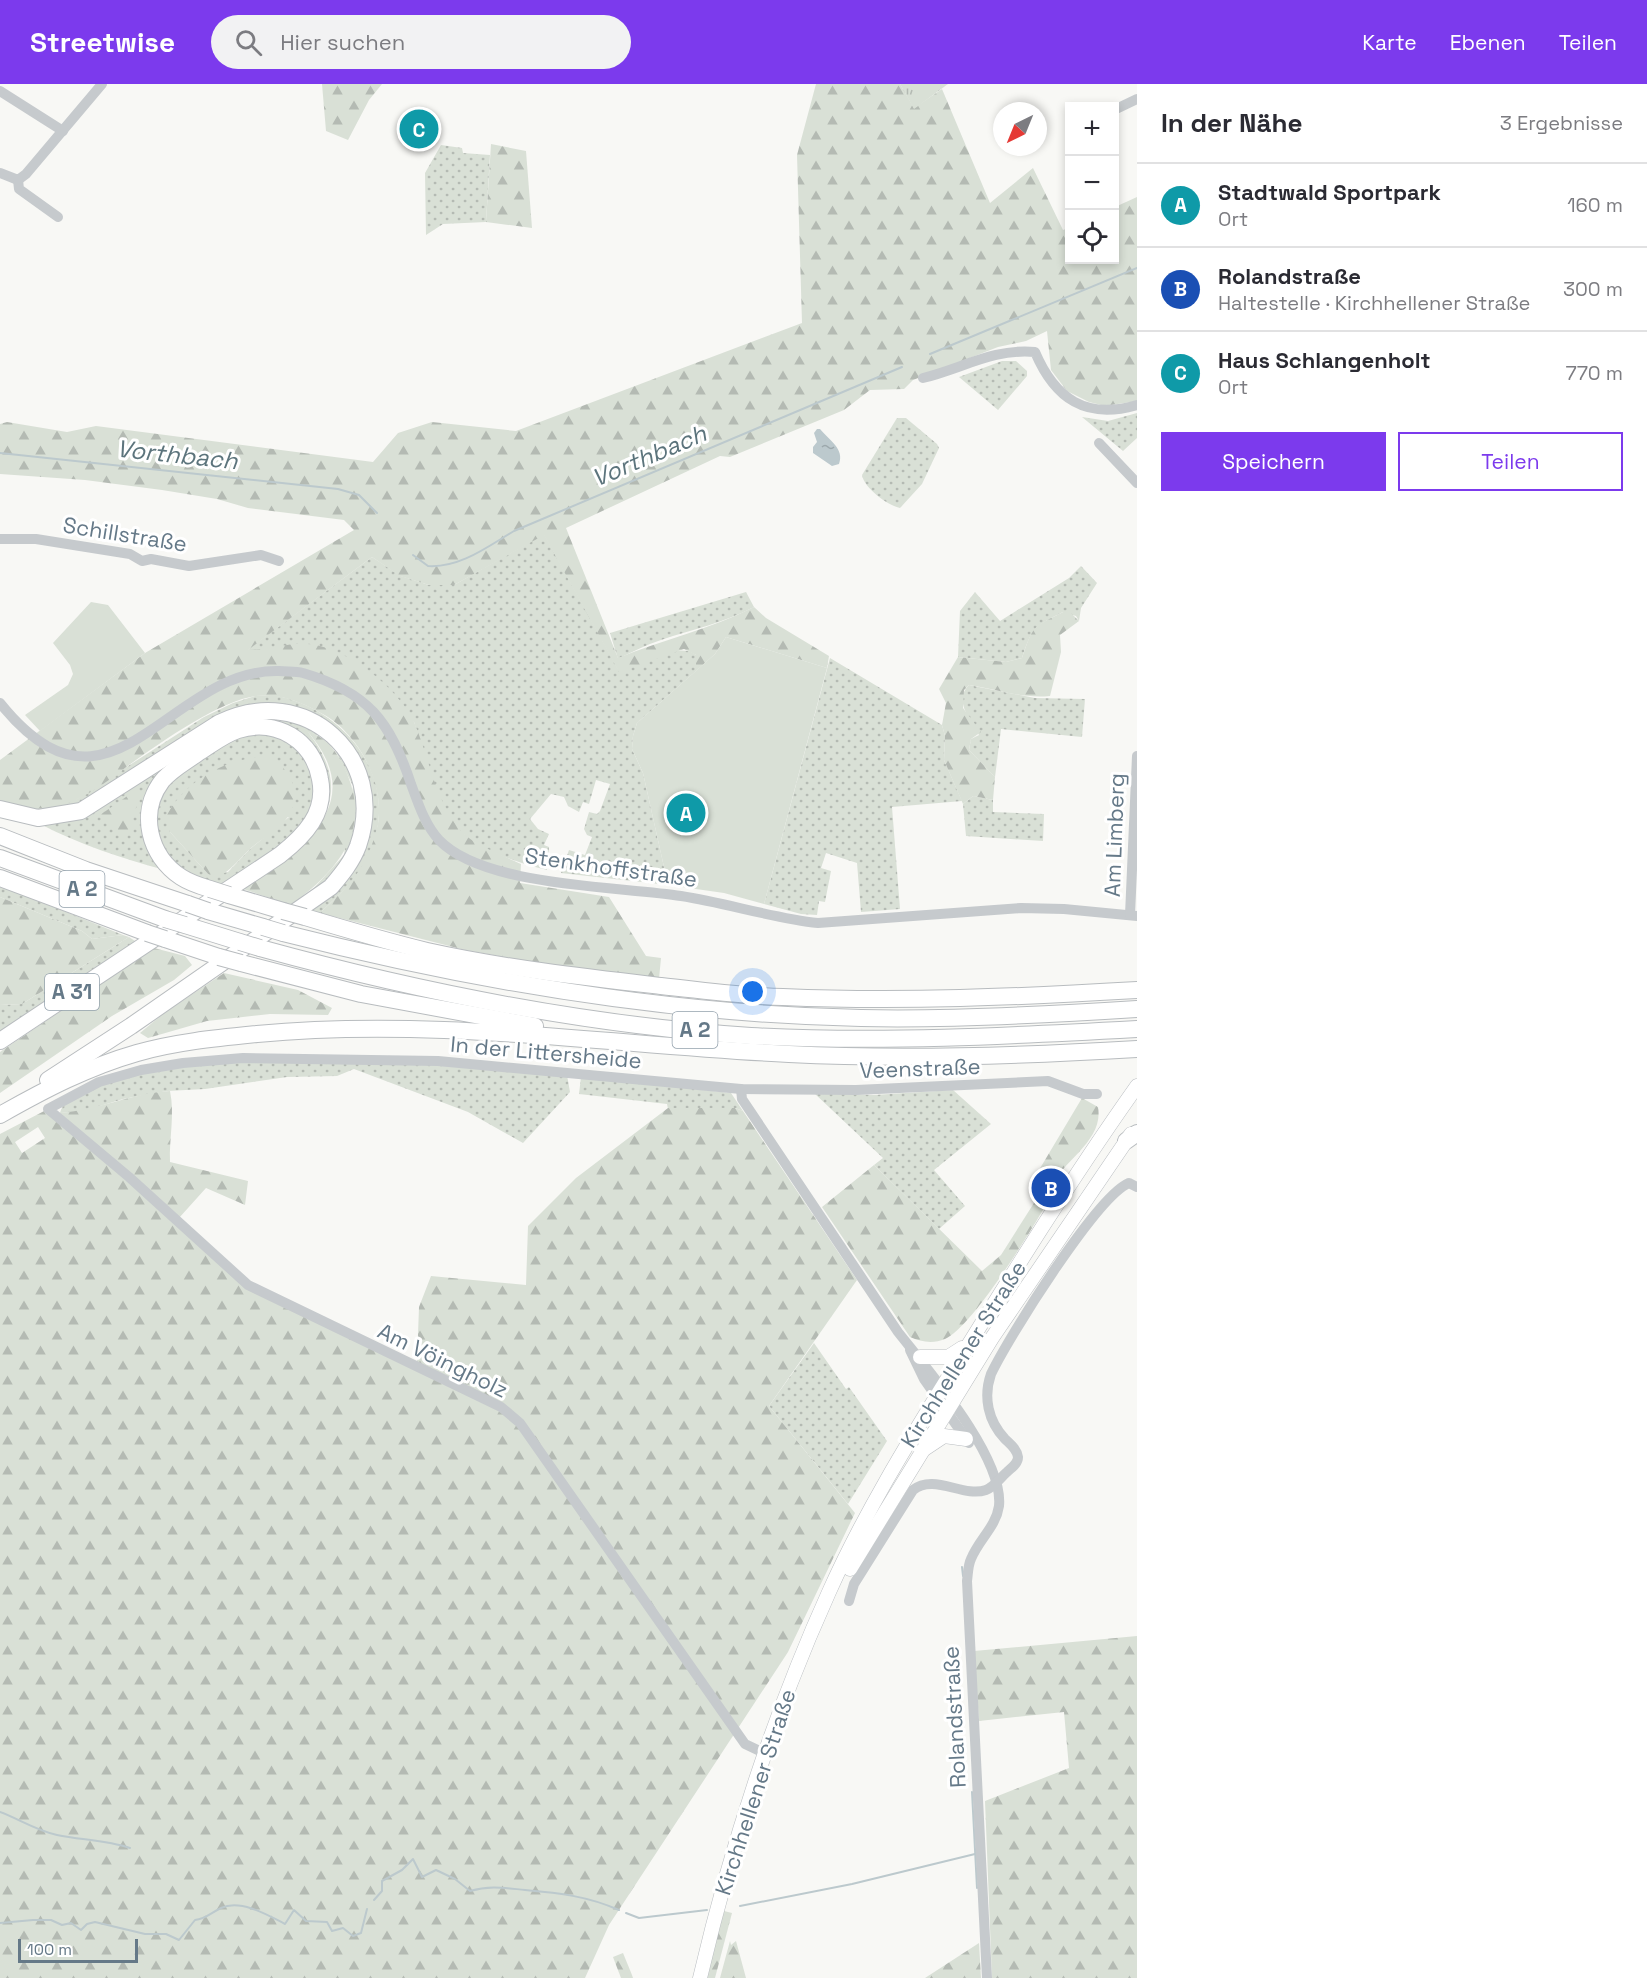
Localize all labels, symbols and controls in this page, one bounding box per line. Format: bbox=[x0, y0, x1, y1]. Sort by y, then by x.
search box bbox=[211, 15, 631, 69]
text: Streetwise bbox=[30, 24, 175, 60]
icon: search bbox=[232, 26, 265, 59]
text: Hier suchen bbox=[280, 28, 405, 56]
text: Karte bbox=[1362, 29, 1417, 56]
text: Ebenen bbox=[1450, 29, 1526, 56]
text: Teilen bbox=[1559, 29, 1617, 56]
north arrow bbox=[993, 102, 1047, 156]
map controls bbox=[1065, 102, 1119, 264]
button: + bbox=[1065, 102, 1119, 156]
pin: C bbox=[400, 106, 438, 152]
text: In der Nähe bbox=[1161, 106, 1302, 140]
text: 3 Ergebnisse bbox=[1500, 110, 1623, 136]
button: − bbox=[1065, 156, 1119, 210]
text: Stadtwald Sportpark bbox=[1218, 178, 1441, 206]
text: A bbox=[1174, 192, 1187, 218]
text: 160 m bbox=[1567, 192, 1623, 218]
text: Ort bbox=[1218, 206, 1248, 232]
button: locate bbox=[1065, 210, 1119, 264]
text: Rolandstraße bbox=[1218, 262, 1361, 290]
text: B bbox=[1174, 276, 1187, 302]
text: 300 m bbox=[1563, 276, 1623, 302]
text: Haltestelle · Kirchhellener Straße bbox=[1218, 290, 1530, 316]
text: Haus Schlangenholt bbox=[1218, 346, 1431, 374]
text: C bbox=[1174, 360, 1187, 386]
text: 770 m bbox=[1565, 360, 1623, 386]
text: Ort bbox=[1218, 374, 1248, 400]
water label: Vorthbach bbox=[587, 417, 712, 494]
button: Speichern bbox=[1161, 432, 1386, 491]
button: Teilen bbox=[1398, 432, 1623, 491]
water label: Vorthbach bbox=[115, 433, 240, 476]
street label: Schillstraße bbox=[61, 510, 189, 558]
street label: Am Limberg bbox=[1098, 773, 1130, 897]
pin: A bbox=[666, 790, 706, 836]
street label: Stenkhoffstraße bbox=[523, 841, 699, 893]
road number: A 2 bbox=[60, 871, 104, 907]
road number: A 31 bbox=[45, 974, 99, 1010]
your location bbox=[738, 977, 767, 1006]
road number: A 2 bbox=[672, 1012, 718, 1048]
street label: In der Littersheide bbox=[449, 1030, 643, 1074]
street label: Veenstraße bbox=[859, 1052, 981, 1084]
pin: B bbox=[1032, 1166, 1070, 1210]
street label: Kirchhellener Straße bbox=[894, 1255, 1032, 1453]
street label: Am Vöingholz bbox=[373, 1316, 513, 1404]
street label: Rolandstraße bbox=[936, 1645, 972, 1789]
street label: Kirchhellener Straße bbox=[708, 1685, 802, 1899]
scale bar bbox=[18, 1936, 138, 1964]
text: 100 m bbox=[27, 1939, 72, 1960]

